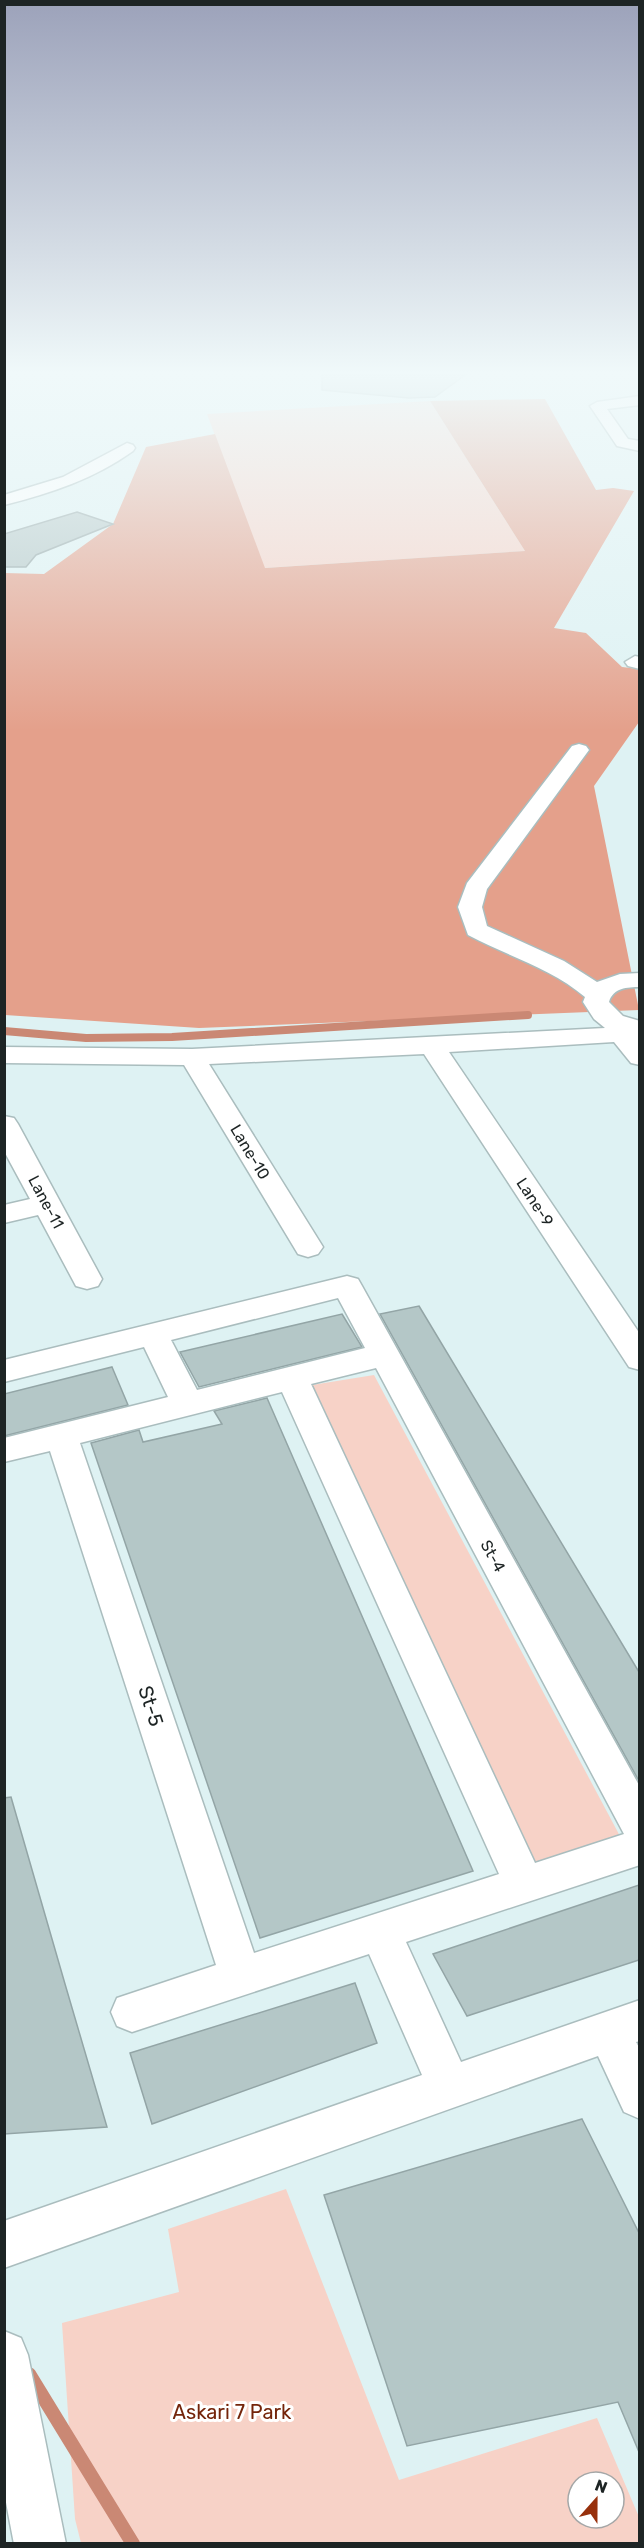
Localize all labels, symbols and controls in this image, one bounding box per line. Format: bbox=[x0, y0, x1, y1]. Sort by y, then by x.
street label: Lane-10 bbox=[226, 1121, 274, 1183]
street label: Lane-11 bbox=[24, 1172, 68, 1232]
street label: Lane-9 bbox=[512, 1174, 558, 1230]
street label: St-4 bbox=[477, 1537, 510, 1575]
street label: St-5 bbox=[133, 1683, 169, 1729]
park label: Askari 7 Park bbox=[173, 2400, 292, 2424]
north arrow bbox=[566, 2470, 626, 2530]
text: N bbox=[592, 2476, 610, 2497]

